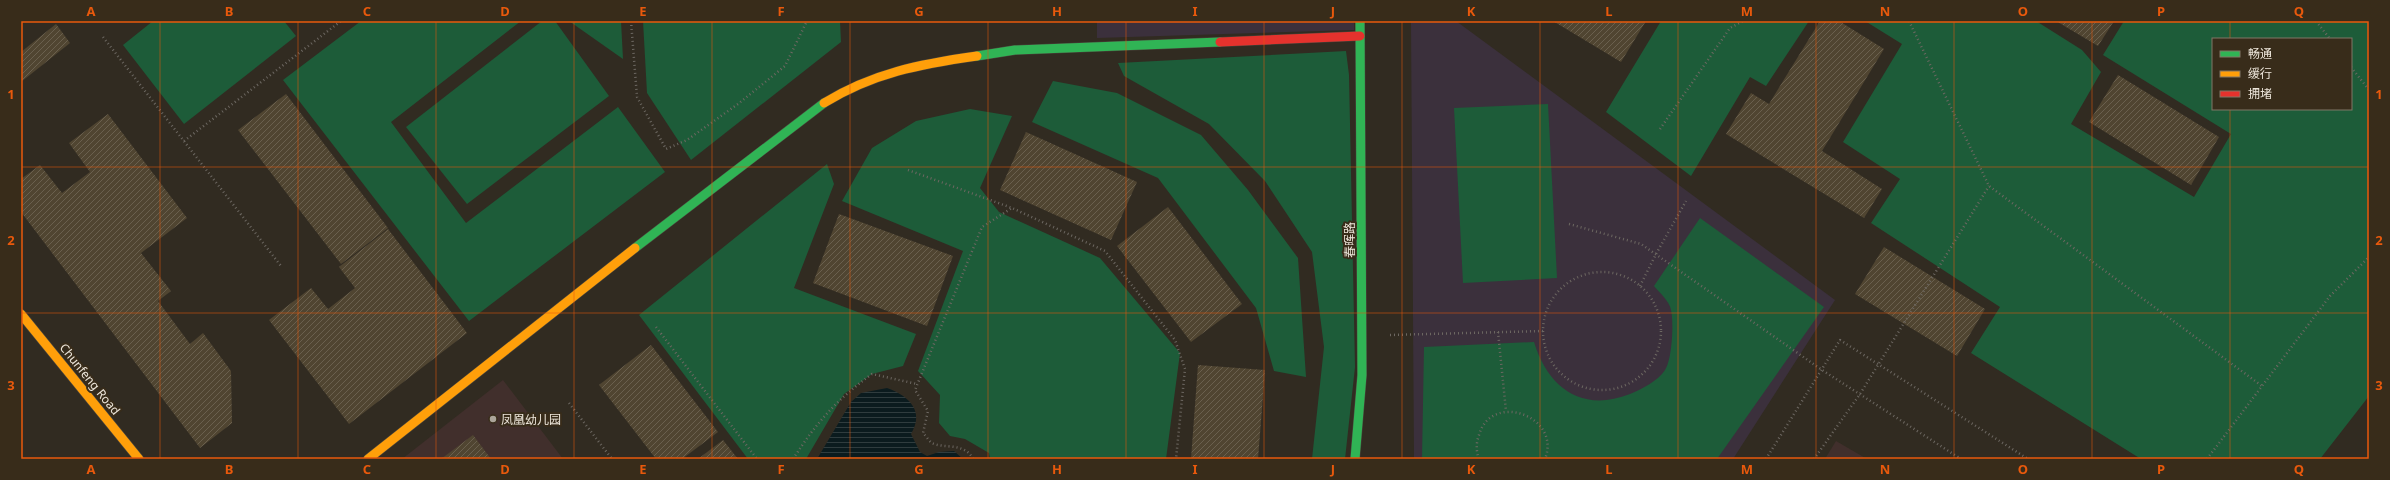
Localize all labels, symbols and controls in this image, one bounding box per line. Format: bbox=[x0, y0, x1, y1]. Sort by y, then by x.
text: A bbox=[87, 2, 96, 20]
text: B bbox=[225, 2, 233, 20]
text: C bbox=[363, 2, 371, 20]
text: D bbox=[500, 2, 510, 20]
text: E bbox=[639, 2, 647, 20]
text: F bbox=[777, 2, 785, 20]
text: G bbox=[914, 2, 924, 20]
text: H bbox=[1052, 2, 1062, 20]
text: I bbox=[1192, 2, 1198, 20]
text: J bbox=[1330, 2, 1335, 20]
text: K bbox=[1467, 2, 1476, 20]
text: L bbox=[1605, 2, 1613, 20]
text: M bbox=[1741, 2, 1753, 20]
text: N bbox=[1880, 2, 1890, 20]
text: O bbox=[2018, 2, 2028, 20]
text: P bbox=[2157, 2, 2165, 20]
text: Q bbox=[2294, 2, 2304, 20]
legend bbox=[2212, 38, 2352, 110]
text: 畅通 bbox=[2248, 45, 2272, 62]
text: 缓行 bbox=[2248, 65, 2272, 82]
text: 1 bbox=[7, 85, 15, 103]
text: 拥堵 bbox=[2248, 85, 2272, 102]
text: 1 bbox=[2375, 85, 2383, 103]
street label: 春晖路 bbox=[1341, 222, 1358, 258]
text: 2 bbox=[7, 231, 15, 249]
text: 2 bbox=[2375, 231, 2383, 249]
street label: Chunfeng Road bbox=[56, 340, 124, 418]
text: 3 bbox=[7, 376, 15, 394]
text: 3 bbox=[2375, 376, 2383, 394]
place label: 凤凰幼儿园 bbox=[501, 411, 561, 428]
marker: 凤凰幼儿园 bbox=[488, 414, 498, 424]
text: A bbox=[87, 460, 96, 478]
text: B bbox=[225, 460, 233, 478]
text: C bbox=[363, 460, 371, 478]
text: D bbox=[500, 460, 510, 478]
text: E bbox=[639, 460, 647, 478]
text: F bbox=[777, 460, 785, 478]
text: G bbox=[914, 460, 924, 478]
text: H bbox=[1052, 460, 1062, 478]
text: I bbox=[1192, 460, 1198, 478]
text: J bbox=[1330, 460, 1335, 478]
text: K bbox=[1467, 460, 1476, 478]
text: L bbox=[1605, 460, 1613, 478]
text: M bbox=[1741, 460, 1753, 478]
text: N bbox=[1880, 460, 1890, 478]
text: O bbox=[2018, 460, 2028, 478]
text: P bbox=[2157, 460, 2165, 478]
text: Q bbox=[2294, 460, 2304, 478]

